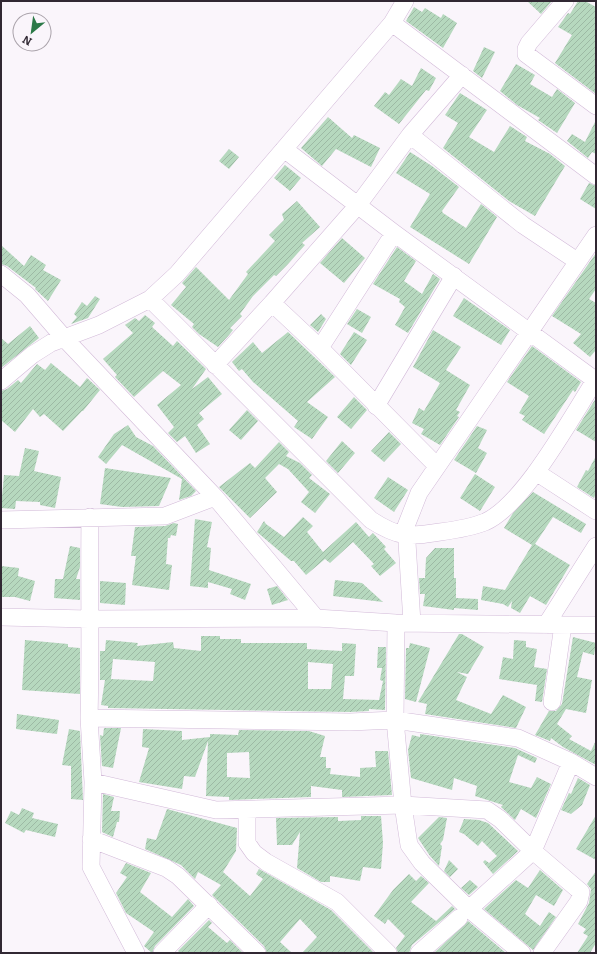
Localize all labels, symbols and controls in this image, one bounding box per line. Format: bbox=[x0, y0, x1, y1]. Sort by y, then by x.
north arrow bbox=[12, 12, 52, 52]
text: N bbox=[20, 32, 34, 48]

